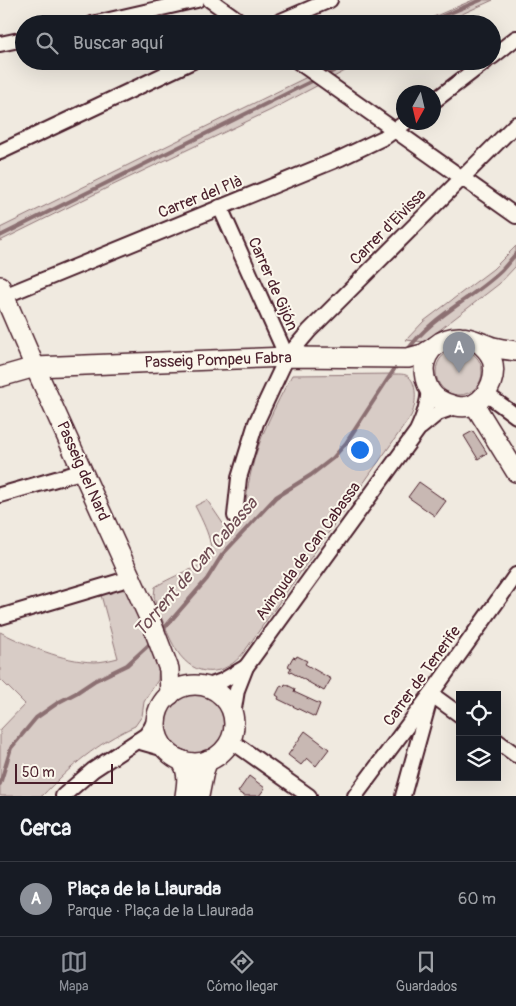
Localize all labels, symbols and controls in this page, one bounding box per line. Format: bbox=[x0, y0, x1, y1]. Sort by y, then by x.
search box bbox=[15, 15, 501, 70]
icon: search bbox=[33, 29, 61, 57]
text: Buscar aquí bbox=[73, 31, 164, 55]
north arrow bbox=[396, 85, 441, 130]
street label: Carrer del Plà bbox=[155, 171, 245, 223]
street label: Carrer d'Eivissa bbox=[346, 185, 430, 269]
street label: Carrer de Gijón bbox=[244, 234, 302, 334]
pin: A bbox=[443, 332, 475, 373]
street label: Passeig Pompeu Fabra bbox=[144, 347, 292, 373]
street label: Passeig del Nard bbox=[52, 418, 114, 524]
your location bbox=[347, 437, 373, 463]
street label: Avinguda de Can Cabassa bbox=[251, 478, 365, 624]
water label: Torrent de Can Cabassa bbox=[129, 491, 264, 641]
street label: Carrer de Tenerife bbox=[379, 622, 465, 730]
map controls bbox=[456, 691, 501, 781]
button: locate bbox=[456, 691, 501, 736]
button: layers bbox=[456, 736, 501, 781]
scale bar bbox=[15, 761, 112, 784]
text: 50 m bbox=[22, 764, 55, 781]
text: Cerca bbox=[20, 815, 71, 842]
text: Plaça de la Llaurada bbox=[67, 877, 221, 901]
text: A bbox=[31, 889, 41, 909]
text: 60 m bbox=[458, 889, 496, 909]
text: Parque · Plaça de la Llaurada bbox=[67, 901, 254, 921]
tab: Mapa bbox=[59, 948, 89, 995]
tab: Cómo llegar bbox=[207, 948, 278, 995]
tab: Guardados bbox=[396, 948, 457, 995]

